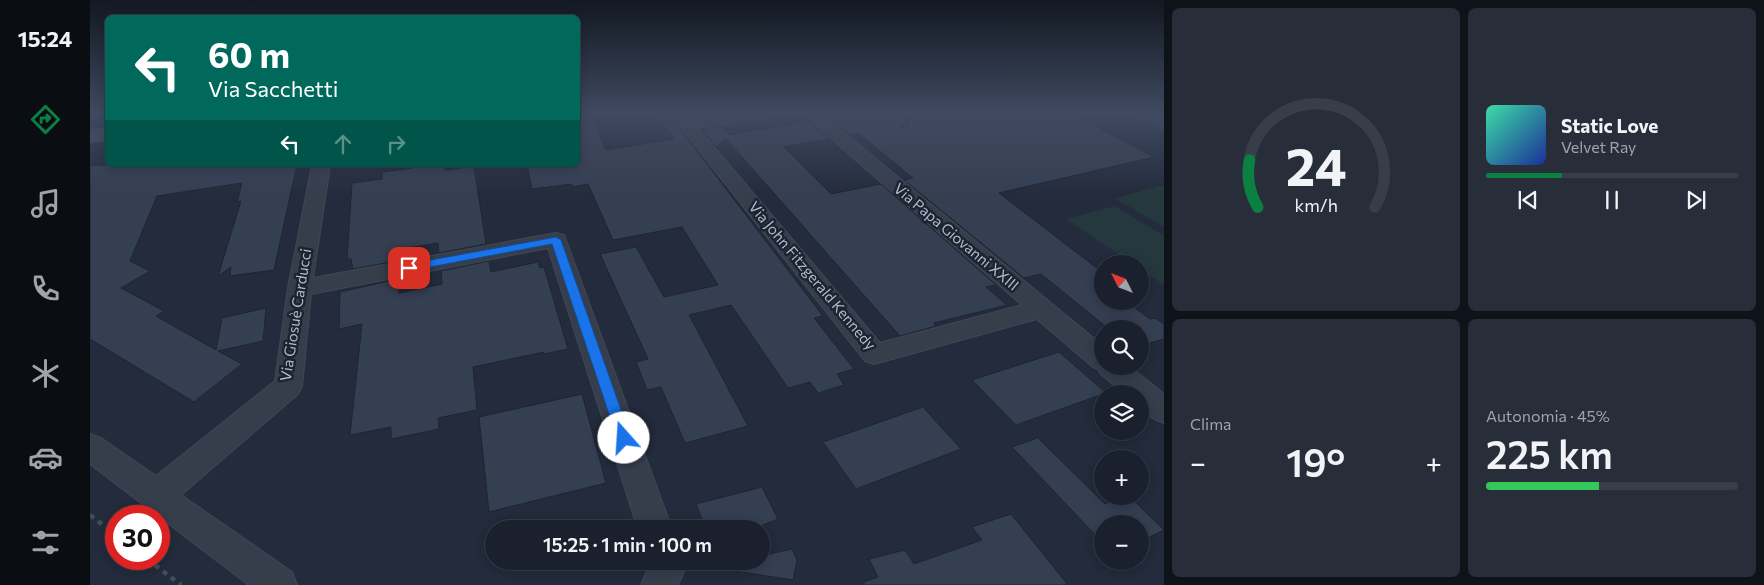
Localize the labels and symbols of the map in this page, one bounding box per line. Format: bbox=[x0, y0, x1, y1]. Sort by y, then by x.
street label: Via Papa Giovanni XXIII bbox=[891, 179, 1023, 294]
street label: Via John Fitzgerald Kennedy bbox=[745, 197, 880, 353]
street label: Via Giosuè Carducci bbox=[276, 247, 314, 382]
pin bbox=[388, 247, 430, 289]
north arrow bbox=[1094, 255, 1149, 310]
position arrow bbox=[597, 411, 649, 463]
speed limit sign: 30 bbox=[105, 505, 170, 570]

